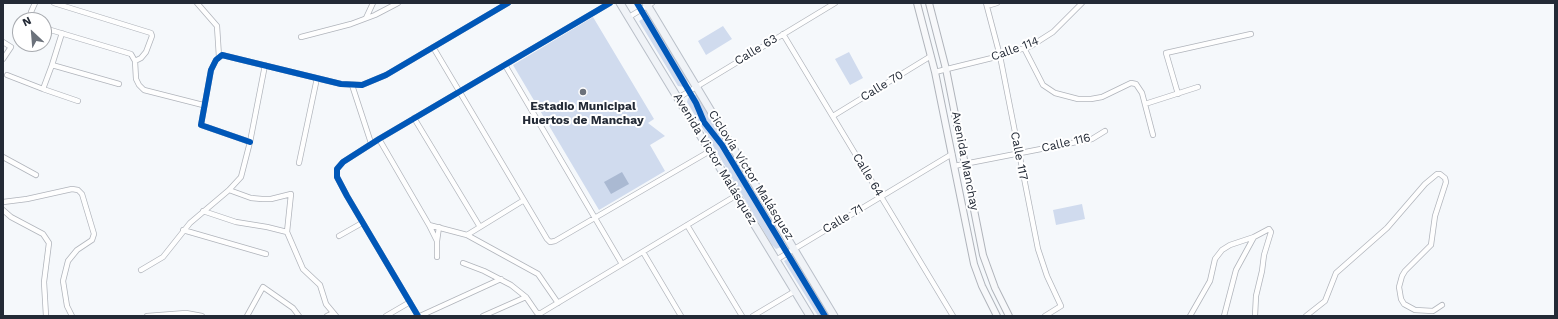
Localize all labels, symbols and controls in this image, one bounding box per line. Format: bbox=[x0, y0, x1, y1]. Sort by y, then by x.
north arrow bbox=[12, 12, 52, 52]
text: N bbox=[20, 14, 33, 29]
street label: Calle 63 bbox=[732, 32, 780, 68]
street label: Calle 114 bbox=[989, 34, 1041, 64]
street label: Calle 70 bbox=[858, 68, 906, 104]
marker: Estadio Municipal Huertos de Manchay bbox=[578, 87, 588, 97]
street label: Avenida Victor Malásquez bbox=[670, 91, 760, 227]
place label: Estadio Municipal Huertos de Manchay bbox=[522, 99, 644, 127]
street label: Ciclovía Víctor Malásquez bbox=[705, 107, 797, 243]
street label: Avenida Manchay bbox=[948, 110, 982, 212]
street label: Calle 117 bbox=[1007, 130, 1031, 182]
street label: Calle 116 bbox=[1040, 130, 1092, 156]
street label: Calle 64 bbox=[849, 151, 887, 199]
street label: Calle 71 bbox=[820, 201, 866, 237]

